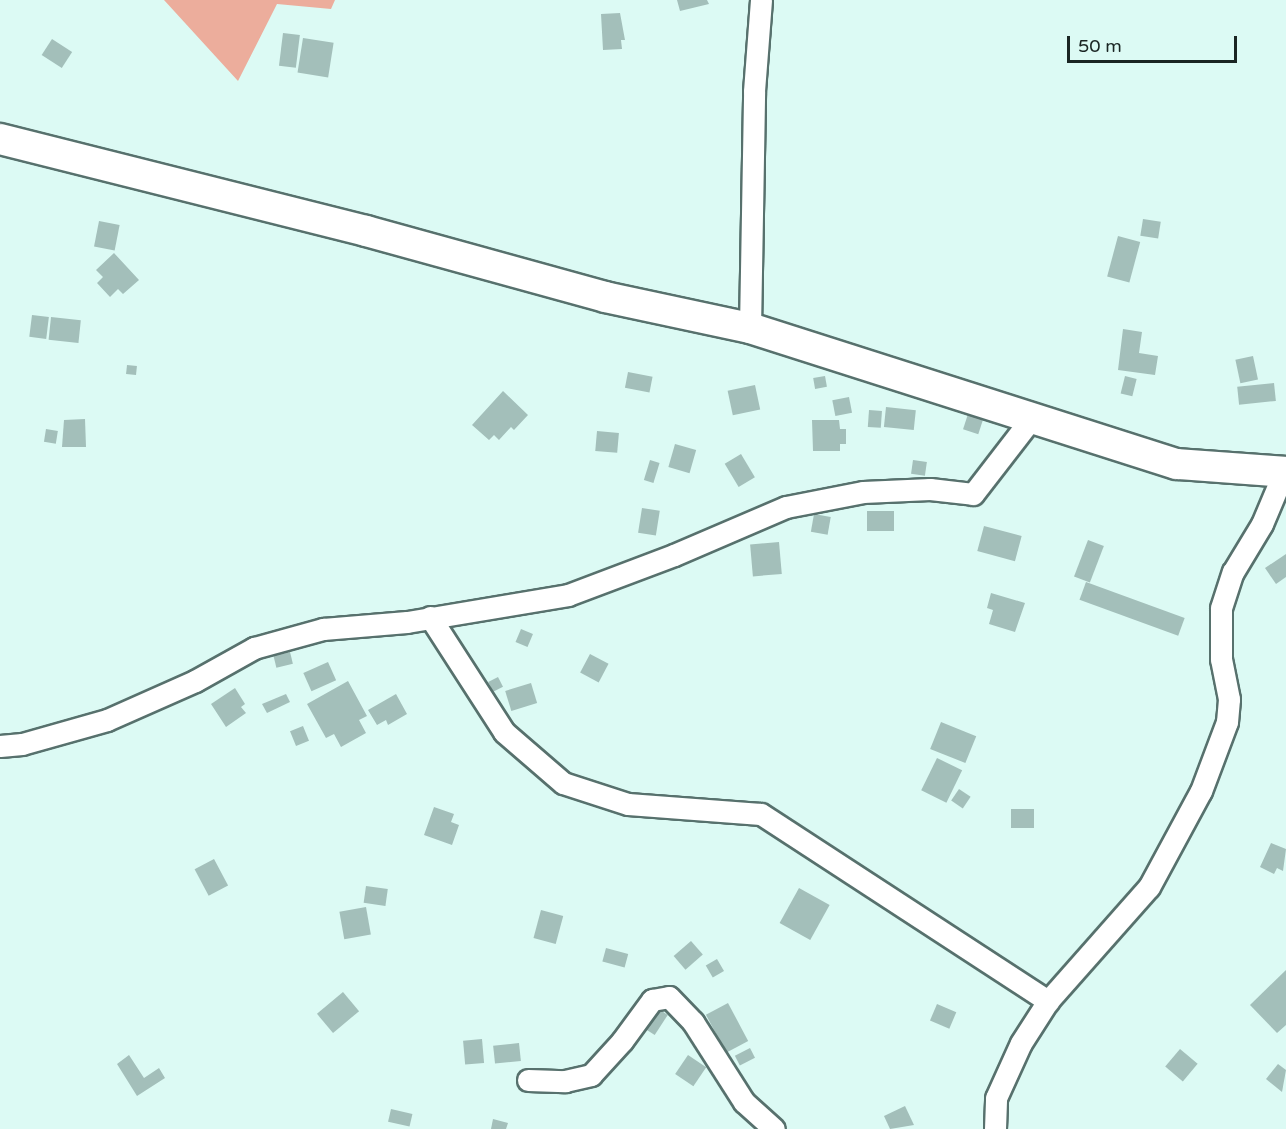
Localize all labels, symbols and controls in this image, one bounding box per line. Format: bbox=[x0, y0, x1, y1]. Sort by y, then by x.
scale bar bbox=[1070, 24, 1240, 62]
text: 50 m bbox=[1078, 35, 1122, 57]

